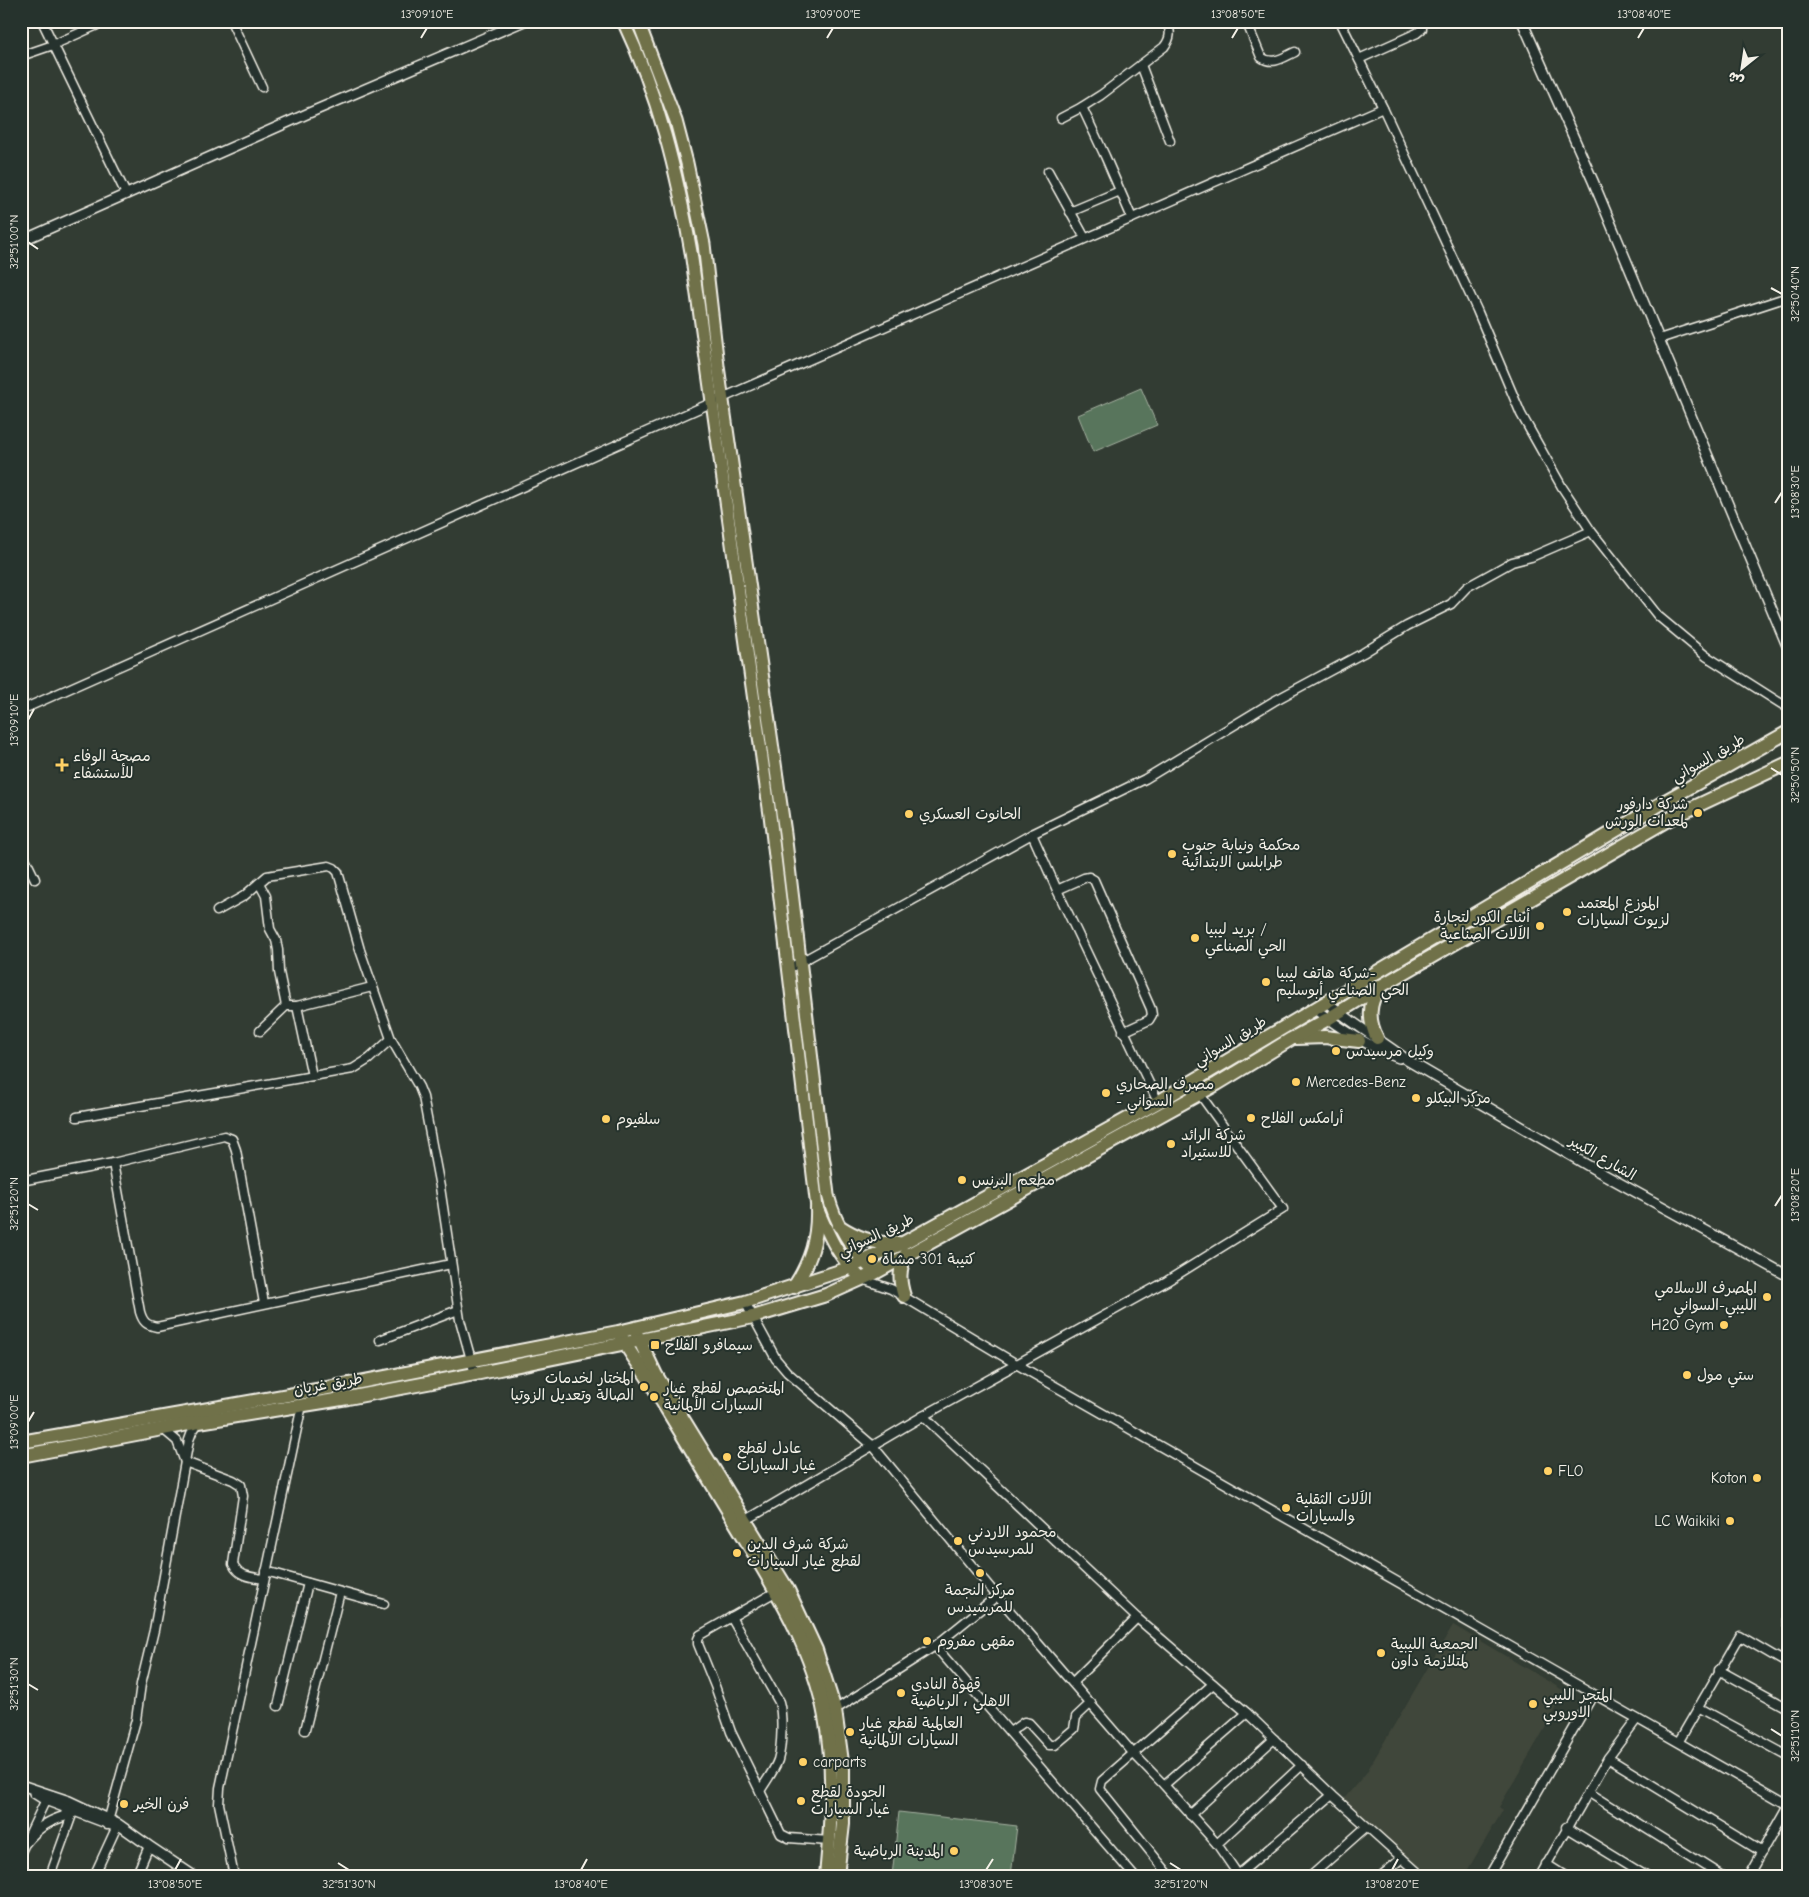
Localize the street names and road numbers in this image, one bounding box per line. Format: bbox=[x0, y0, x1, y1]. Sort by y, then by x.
street label: طريق السواني bbox=[1668, 730, 1750, 790]
street label: طريق السواني bbox=[1190, 1012, 1272, 1073]
street label: الشارع الكبير bbox=[1564, 1131, 1639, 1185]
street label: طريق السواني bbox=[835, 1210, 919, 1264]
street label: طريق غريان bbox=[292, 1369, 364, 1399]

